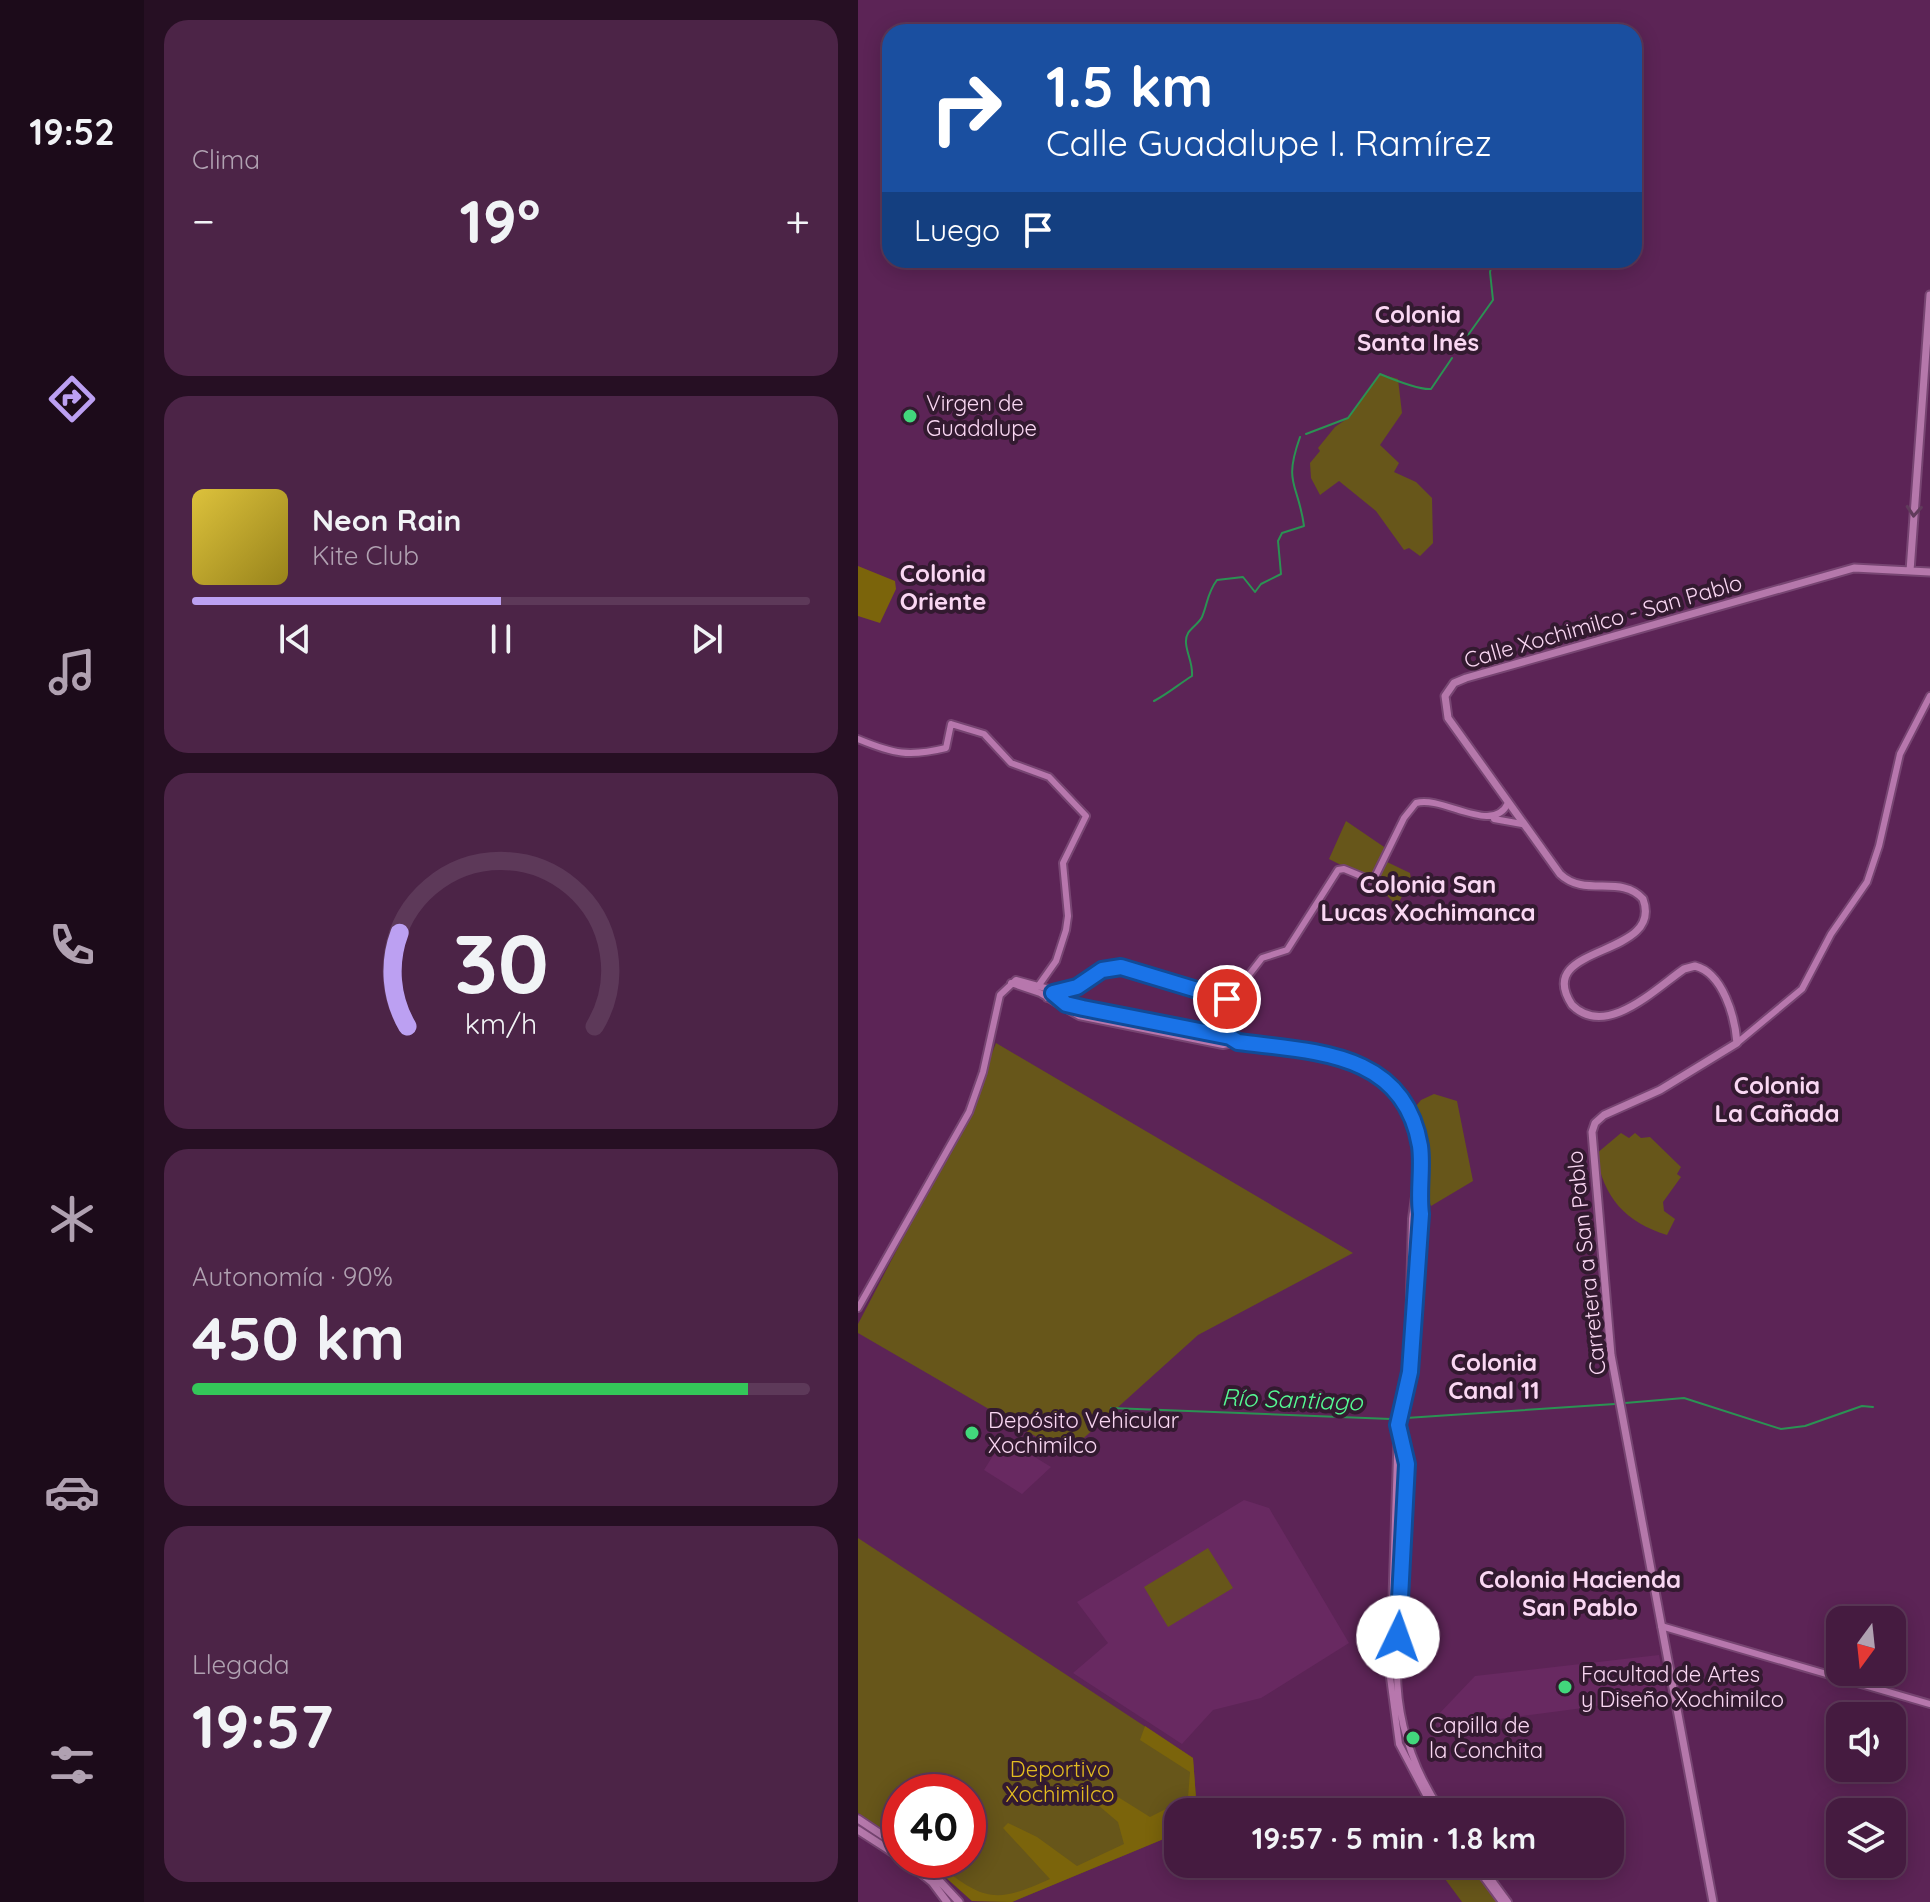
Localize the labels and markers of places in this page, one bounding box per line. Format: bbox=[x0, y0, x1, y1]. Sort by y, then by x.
place label: Virgen de Guadalupe bbox=[926, 389, 1037, 442]
marker: Virgen de Guadalupe bbox=[901, 407, 919, 425]
pin bbox=[1193, 965, 1261, 1033]
place label: Depósito Vehicular Xochimilco bbox=[988, 1406, 1180, 1459]
marker: Depósito Vehicular Xochimilco bbox=[963, 1424, 981, 1442]
place label: Facultad de Artes y Diseño Xochimilco bbox=[1581, 1660, 1784, 1713]
marker: Facultad de Artes y Diseño Xochimilco bbox=[1556, 1678, 1574, 1696]
place label: Capilla de la Conchita bbox=[1429, 1711, 1543, 1764]
marker: Capilla de la Conchita bbox=[1404, 1729, 1422, 1747]

